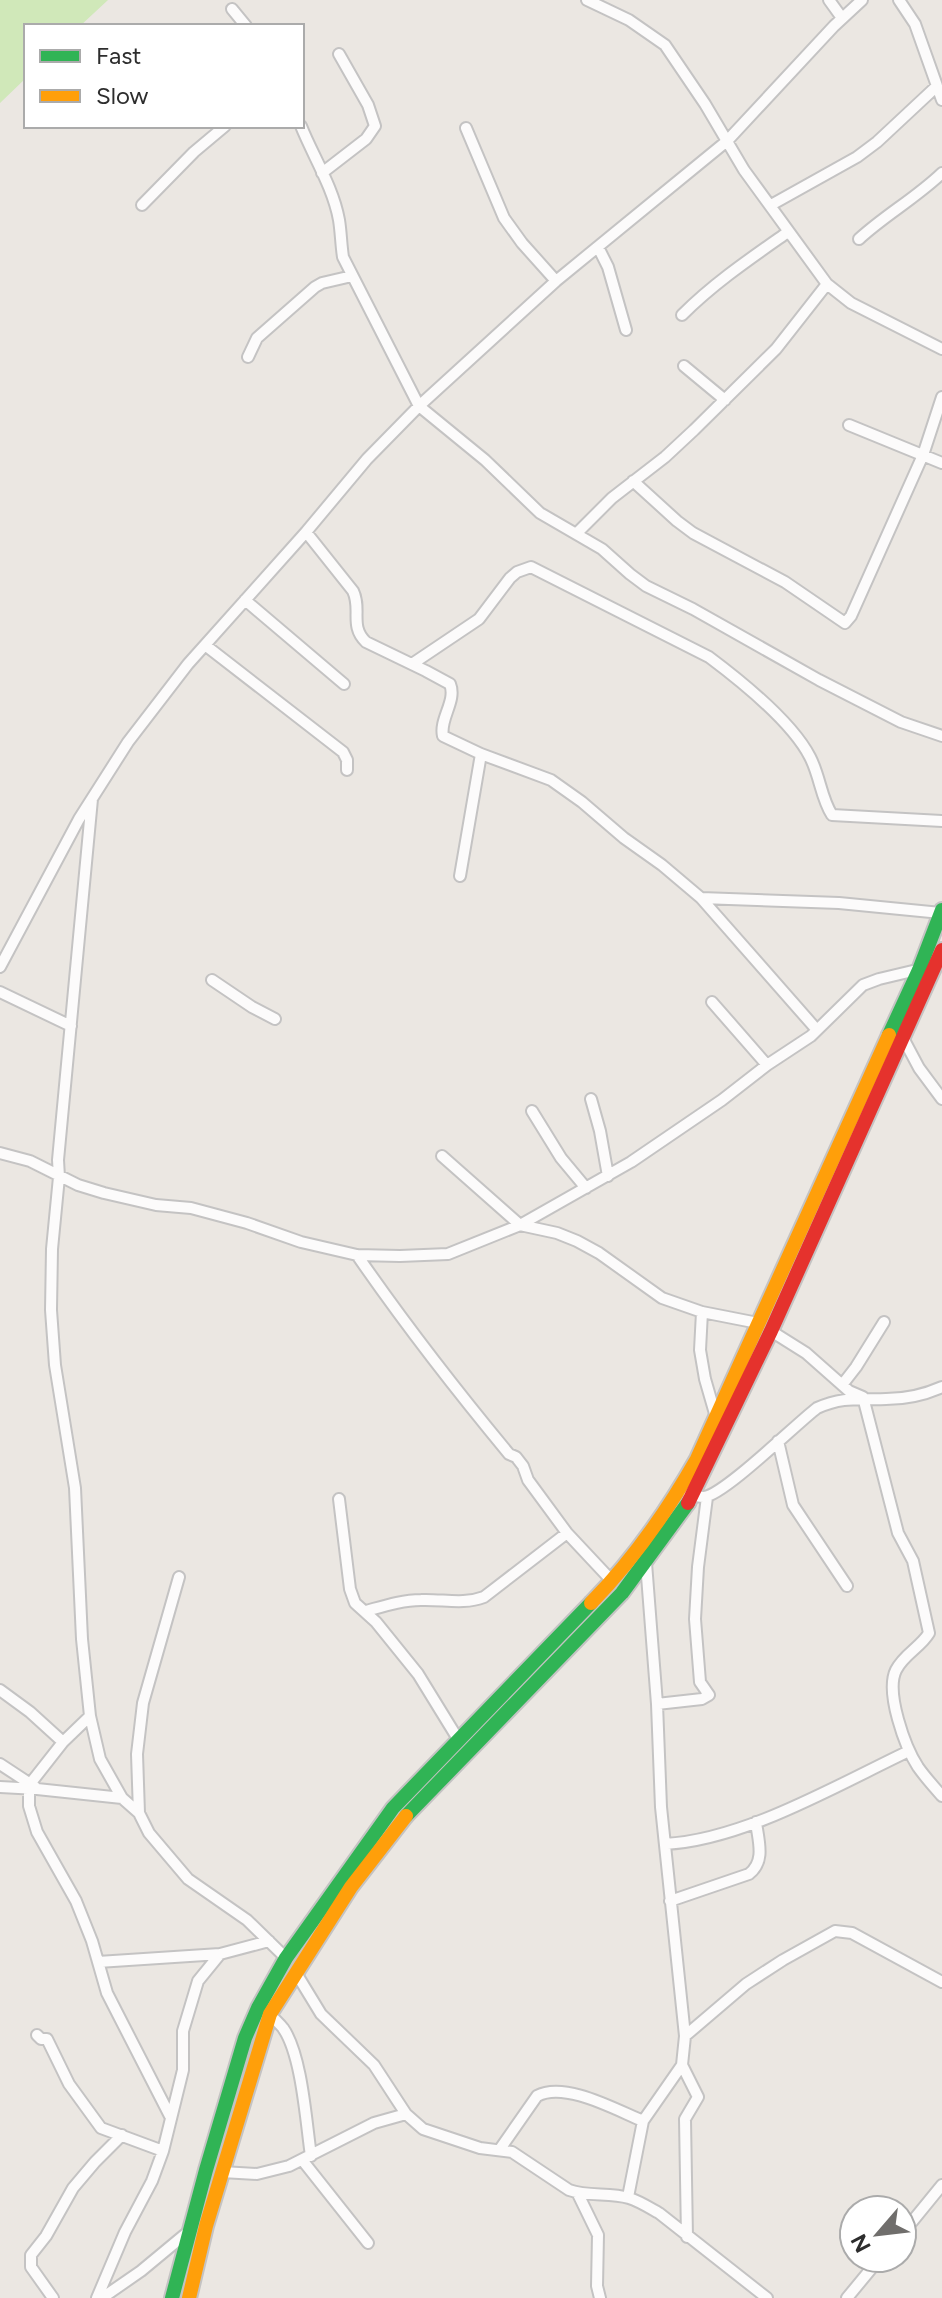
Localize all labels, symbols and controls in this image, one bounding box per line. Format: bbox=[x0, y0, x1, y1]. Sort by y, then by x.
legend bbox=[24, 24, 304, 128]
text: Fast bbox=[96, 41, 141, 70]
text: Slow bbox=[96, 81, 149, 110]
north arrow bbox=[838, 2194, 918, 2274]
text: N bbox=[845, 2229, 877, 2257]

